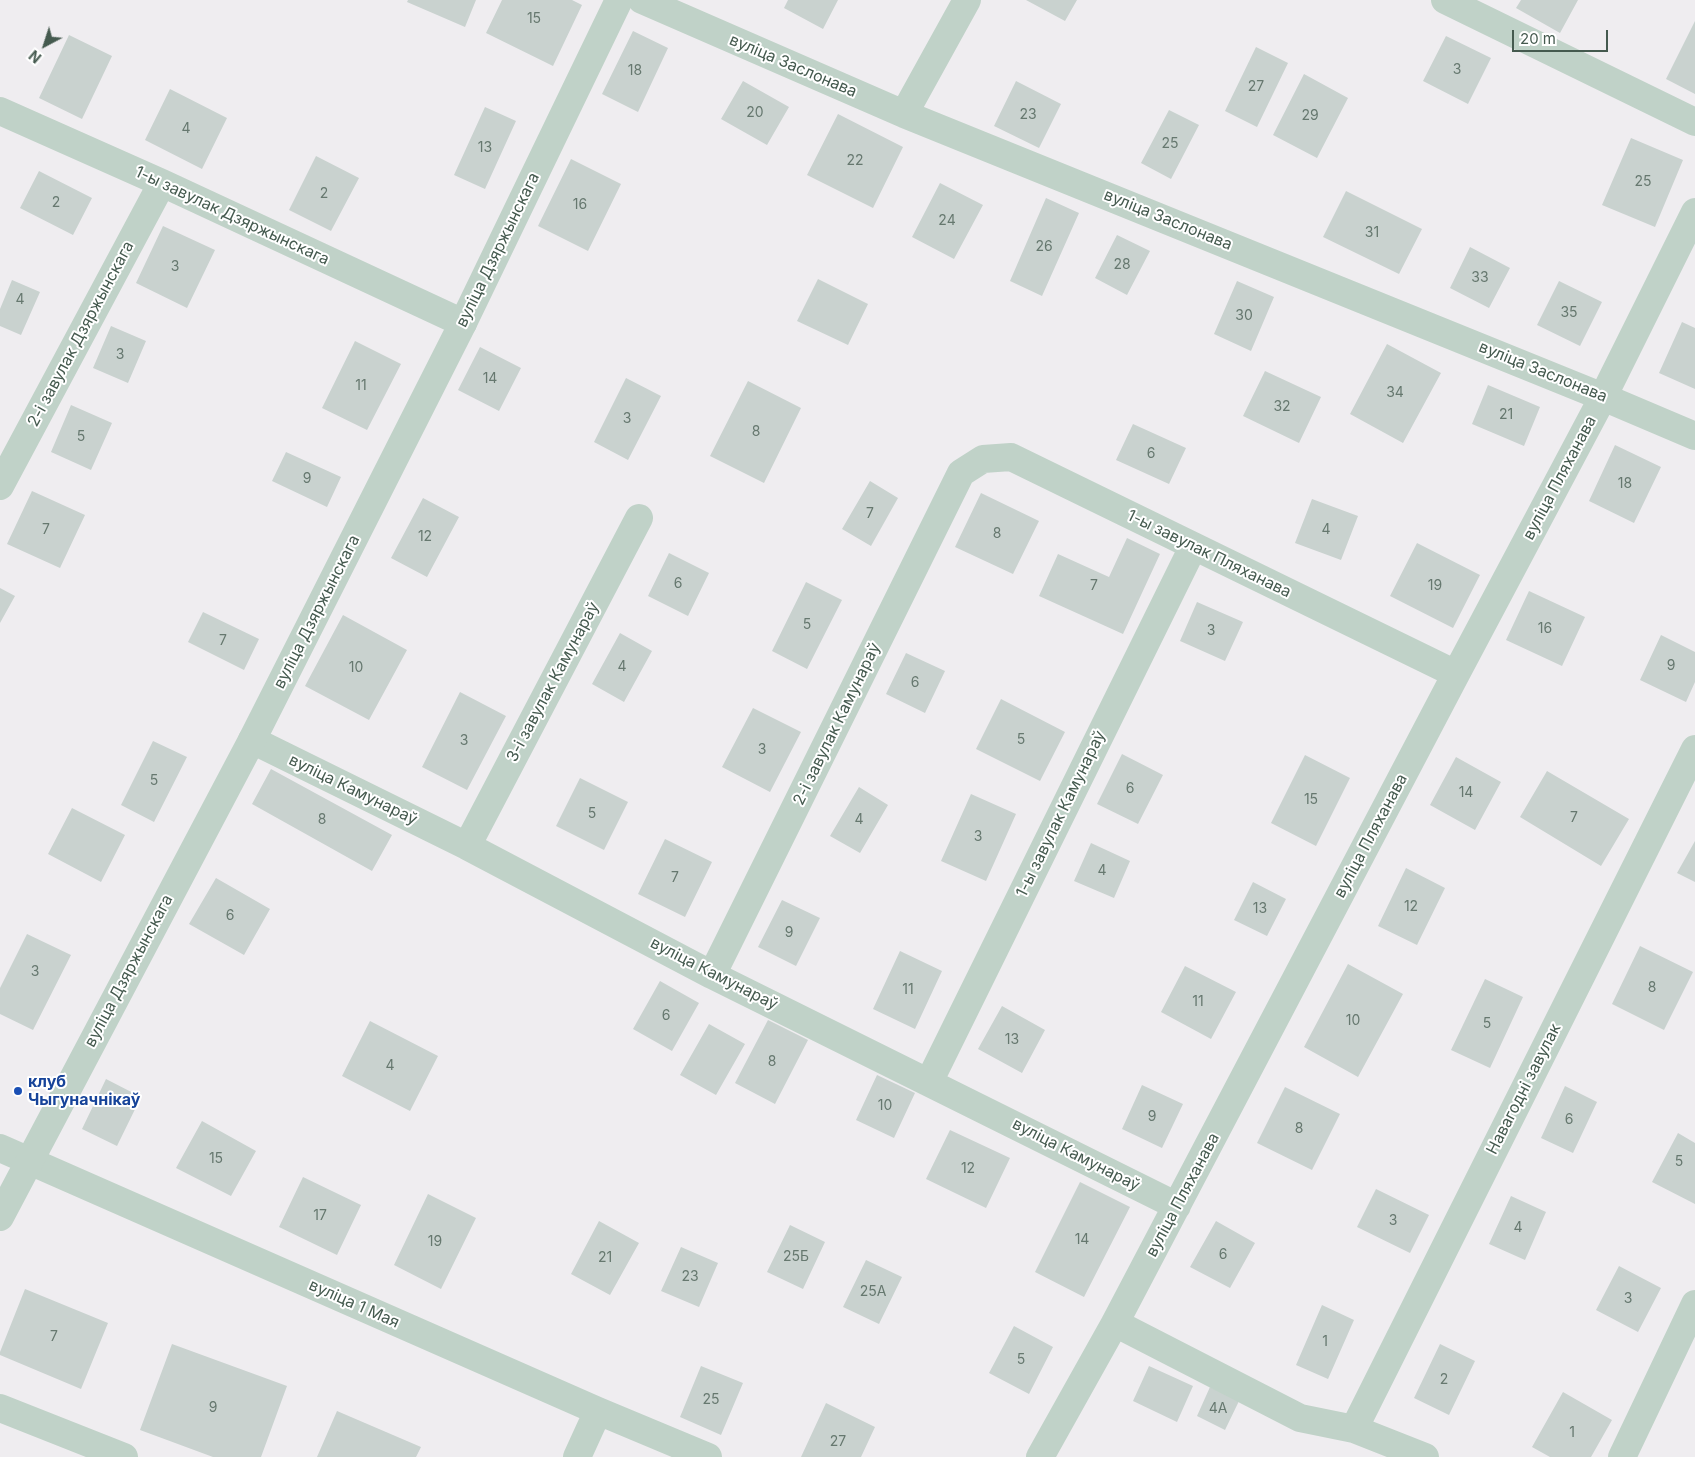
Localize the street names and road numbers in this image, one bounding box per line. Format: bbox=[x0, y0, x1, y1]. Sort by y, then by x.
street label: вуліца Заслонава bbox=[726, 30, 860, 102]
street label: 1-ы завулак Дзяржынскага bbox=[132, 163, 332, 269]
street label: вуліца Дзяржынскага bbox=[452, 170, 544, 330]
street label: вуліца Заслонава bbox=[1101, 185, 1235, 255]
street label: 2-і завулак Дзяржынскага bbox=[24, 238, 138, 430]
street label: вуліца Заслонава bbox=[1476, 337, 1610, 407]
street label: вуліца Пляханава bbox=[1519, 413, 1601, 543]
street label: 1-ы завулак Пляханава bbox=[1124, 506, 1294, 602]
street label: вуліца Дзяржынскага bbox=[270, 532, 364, 692]
street label: 3-і завулак Камунараў bbox=[503, 599, 603, 765]
street label: 2-і завулак Камунараў bbox=[789, 640, 885, 808]
street label: 1-ы завулак Камунараў bbox=[1012, 728, 1110, 900]
street label: вуліца Камунараў bbox=[286, 751, 420, 829]
street label: вуліца Пляханава bbox=[1330, 771, 1412, 901]
street label: вуліца Дзяржынскага bbox=[81, 892, 177, 1050]
street label: вуліца Камунараў bbox=[647, 934, 781, 1014]
street label: Навагодні завулак bbox=[1483, 1020, 1565, 1158]
street label: вуліца Камунараў bbox=[1009, 1115, 1143, 1195]
street label: вуліца Пляханава bbox=[1142, 1130, 1224, 1260]
street label: вуліца 1 Мая bbox=[306, 1276, 402, 1332]

